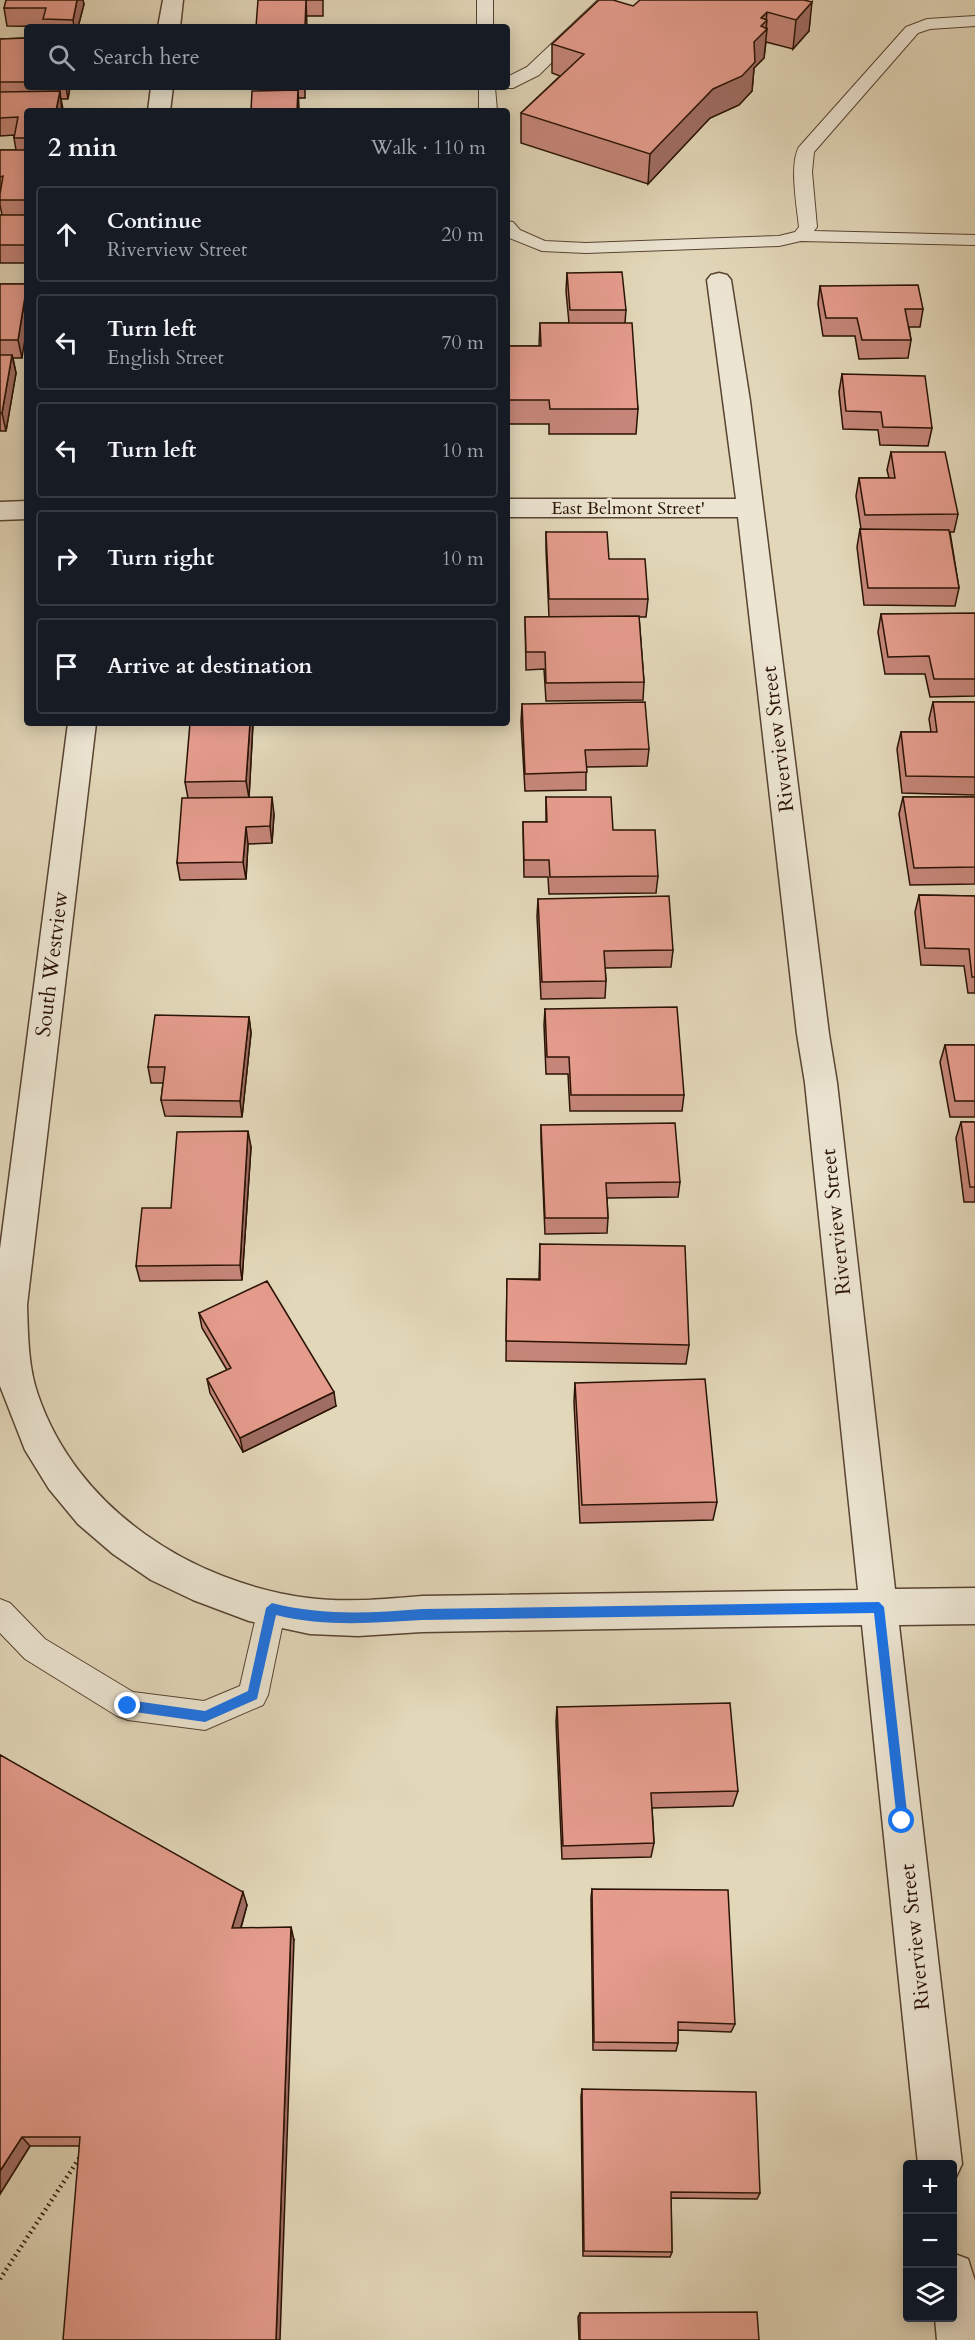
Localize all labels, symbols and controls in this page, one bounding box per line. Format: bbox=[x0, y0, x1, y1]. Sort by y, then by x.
search box bbox=[24, 24, 510, 90]
icon: search bbox=[45, 41, 78, 74]
text: Search here bbox=[93, 42, 200, 72]
text: 2 min bbox=[48, 130, 117, 165]
text: Walk · 110 m bbox=[371, 134, 486, 161]
text: Continue bbox=[107, 206, 202, 236]
icon: ahead bbox=[50, 218, 83, 251]
text: 20 m bbox=[441, 221, 484, 248]
text: Riverview Street bbox=[107, 236, 247, 263]
text: Turn left bbox=[107, 314, 196, 344]
icon: left bbox=[50, 326, 83, 359]
text: 70 m bbox=[441, 329, 484, 356]
text: English Street bbox=[107, 344, 224, 371]
icon: left bbox=[50, 434, 83, 467]
text: Turn left bbox=[107, 435, 196, 465]
text: 10 m bbox=[441, 437, 484, 464]
street label: East Belmont Street' bbox=[551, 496, 705, 521]
icon: right bbox=[50, 542, 83, 575]
text: Turn right bbox=[107, 543, 214, 573]
text: 10 m bbox=[441, 545, 484, 572]
icon: arrive bbox=[50, 650, 83, 683]
text: Arrive at destination bbox=[107, 651, 312, 681]
street label: Riverview Street bbox=[755, 664, 801, 814]
street label: South Westview bbox=[29, 889, 75, 1038]
street label: Riverview Street bbox=[814, 1147, 858, 1297]
route end bbox=[114, 1692, 140, 1718]
route start bbox=[888, 1807, 914, 1833]
street label: Riverview Street bbox=[893, 1862, 937, 2012]
map controls bbox=[903, 2160, 957, 2322]
button: + bbox=[903, 2160, 957, 2214]
button: − bbox=[903, 2214, 957, 2268]
button: layers bbox=[903, 2268, 957, 2322]

